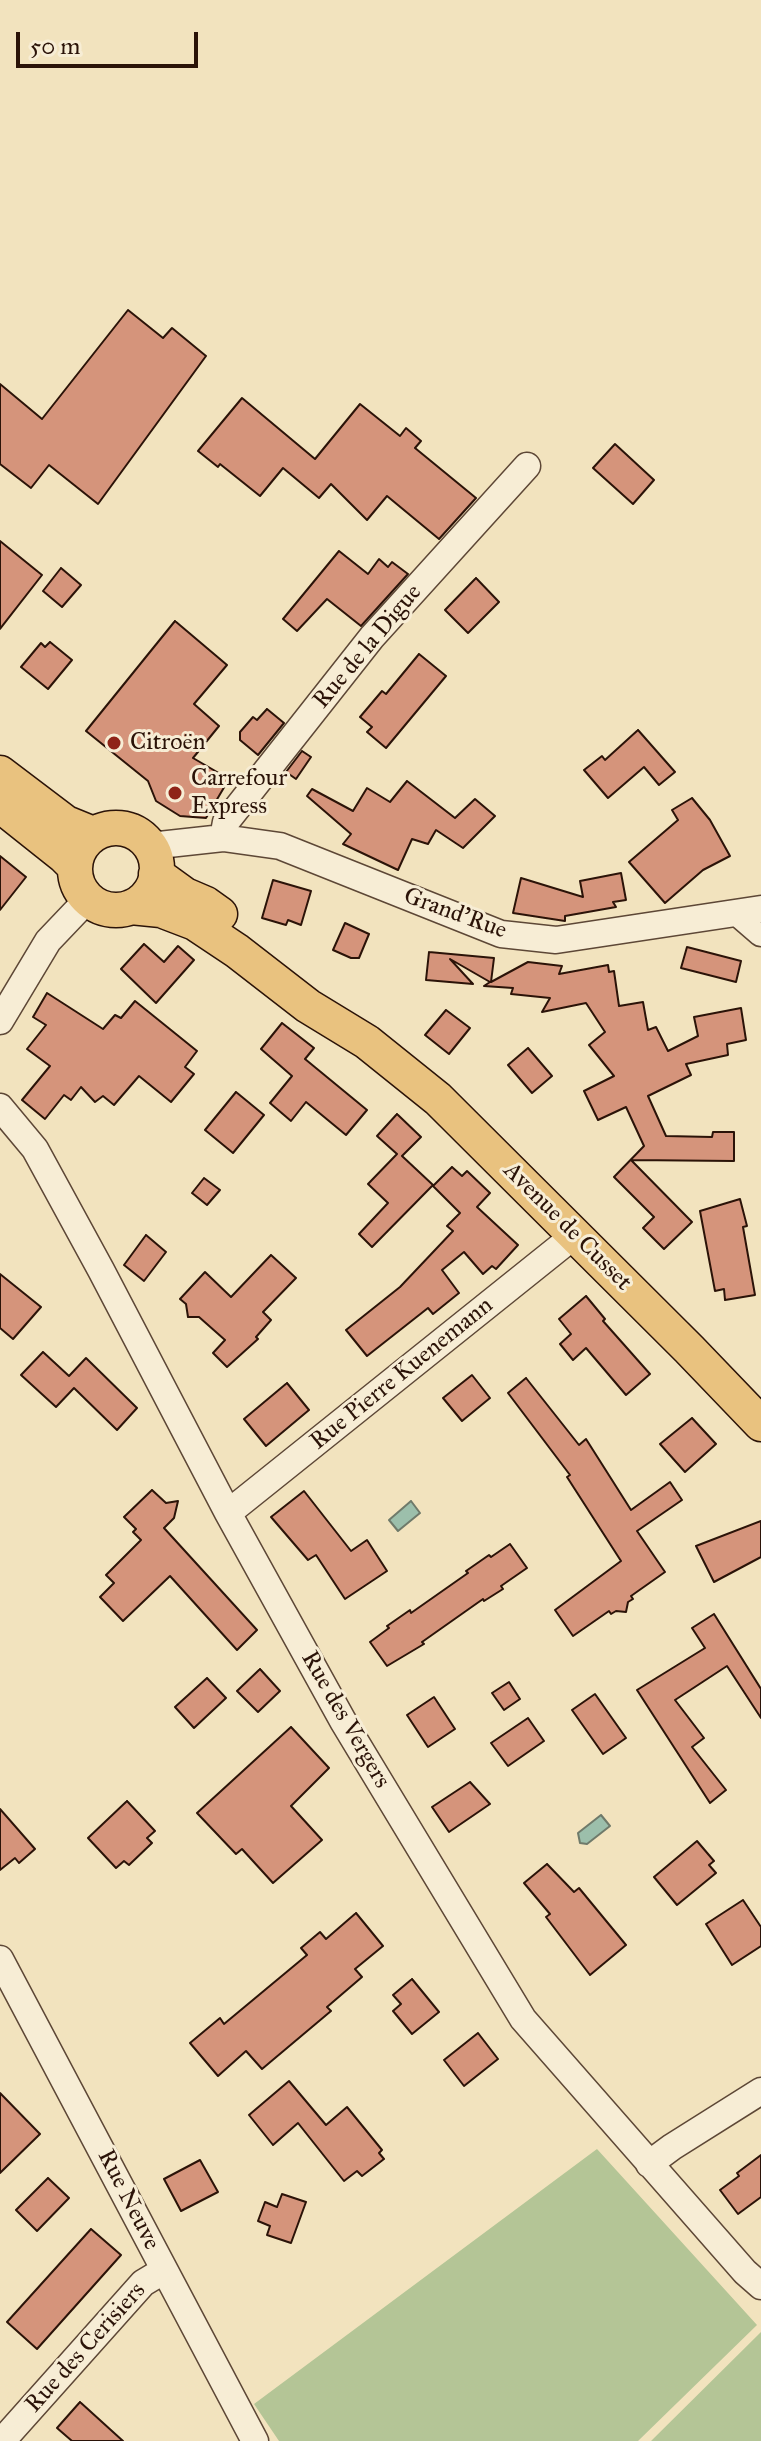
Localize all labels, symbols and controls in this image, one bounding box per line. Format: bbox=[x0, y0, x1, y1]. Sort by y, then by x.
scale bar bbox=[20, 16, 202, 66]
text: 50 m bbox=[30, 31, 80, 61]
street label: Rue de la Digue bbox=[308, 579, 428, 715]
place label: Citroën bbox=[130, 729, 205, 757]
marker: Citroën bbox=[105, 734, 123, 752]
place label: Carrefour Express bbox=[191, 765, 287, 821]
marker: Carrefour Express bbox=[166, 784, 184, 802]
street label: Grand'Rue bbox=[400, 882, 510, 946]
street label: Avenue de Cusset bbox=[497, 1157, 637, 1297]
street label: Rue Pierre Kuenemann bbox=[305, 1292, 499, 1456]
street label: Rue des Vergers bbox=[294, 1646, 396, 1794]
street label: Rue Neuve bbox=[91, 2145, 165, 2255]
street label: Rue des Cerisiers bbox=[20, 2277, 152, 2419]

